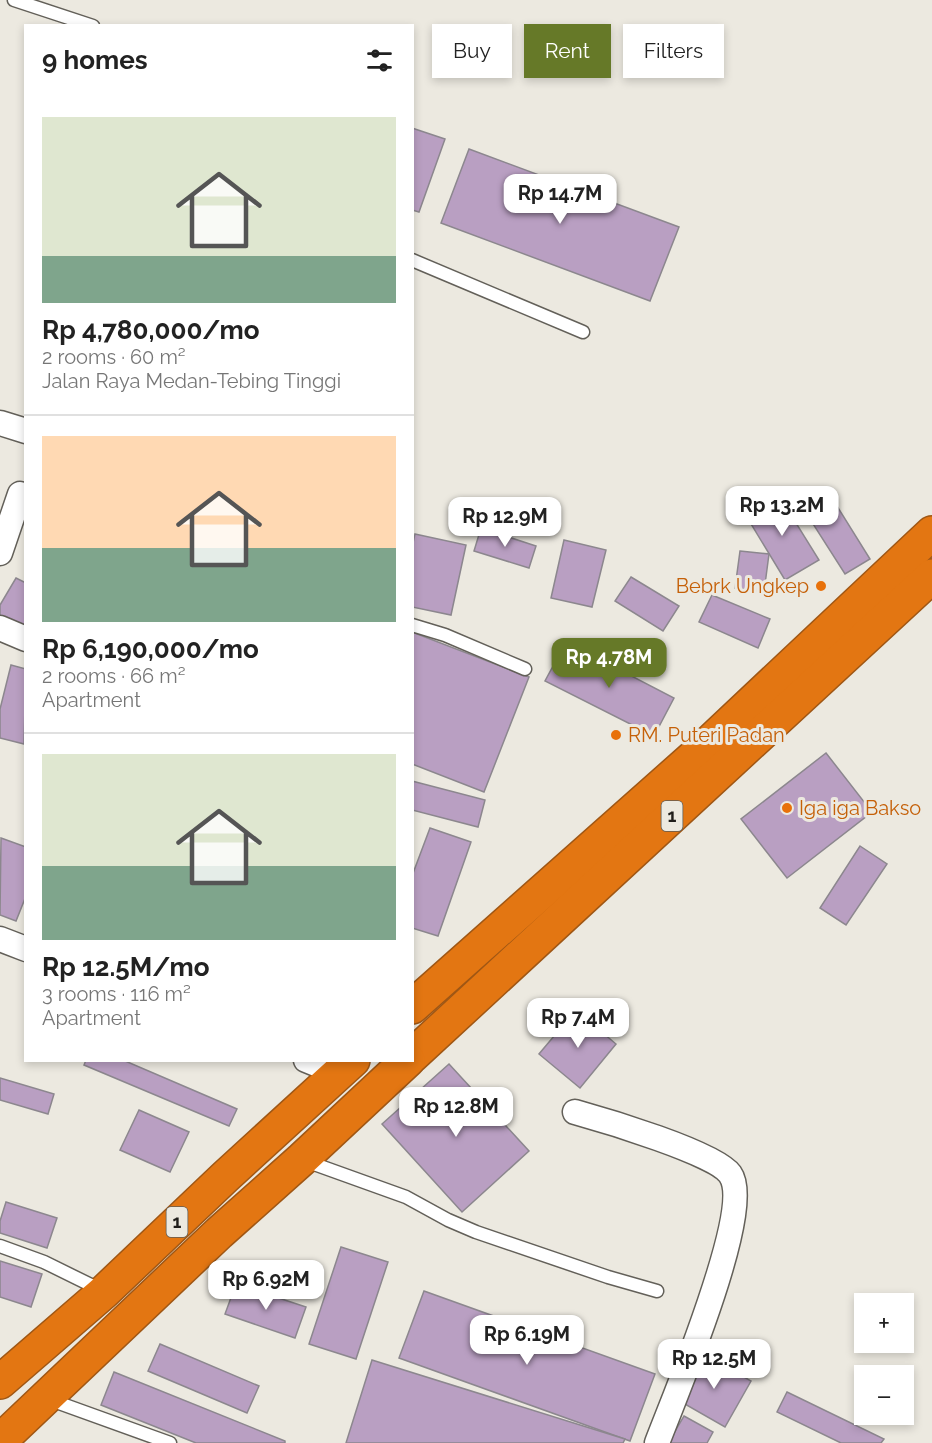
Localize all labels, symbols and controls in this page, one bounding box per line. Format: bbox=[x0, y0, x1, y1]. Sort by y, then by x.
chip: Buy bbox=[432, 24, 512, 78]
chip: Rent bbox=[524, 24, 611, 78]
chip: Filters bbox=[623, 24, 724, 78]
icon: filters bbox=[363, 44, 396, 77]
text: 9 homes bbox=[42, 45, 148, 75]
icon: home bbox=[165, 156, 273, 264]
pin: Rp 14.7M bbox=[498, 174, 622, 225]
text: Rp 14.7M bbox=[518, 181, 602, 205]
text: Rp 4,780,000/mo bbox=[42, 315, 259, 345]
text: 2 rooms · 60 m² bbox=[42, 345, 186, 369]
text: Jalan Raya Medan-Tebing Tinggi bbox=[42, 369, 341, 393]
icon: home bbox=[165, 475, 273, 583]
pin: Rp 13.2M bbox=[720, 486, 844, 537]
text: Rp 13.2M bbox=[740, 493, 824, 517]
pin: Rp 12.9M bbox=[443, 497, 567, 548]
text: Rp 12.9M bbox=[462, 504, 548, 528]
place label: Bebrk Ungkep bbox=[676, 574, 809, 598]
marker: Bebrk Ungkep bbox=[814, 579, 828, 593]
text: Rp 6,190,000/mo bbox=[42, 634, 259, 664]
pin: Rp 4.78M bbox=[547, 638, 671, 689]
text: Rp 4.78M bbox=[566, 645, 652, 669]
text: 2 rooms · 66 m² bbox=[42, 664, 185, 688]
text: Apartment bbox=[42, 688, 141, 712]
place label: RM. Puteri Padan bbox=[628, 723, 785, 747]
marker: RM. Puteri Padan bbox=[609, 728, 623, 742]
icon: home bbox=[165, 793, 273, 901]
place label: Iga iga Bakso bbox=[799, 796, 921, 820]
road number: 1 bbox=[662, 801, 682, 831]
marker: Iga iga Bakso bbox=[780, 801, 794, 815]
text: Rp 12.5M/mo bbox=[42, 952, 209, 982]
text: 3 rooms · 116 m² bbox=[42, 982, 191, 1006]
pin: Rp 7.4M bbox=[523, 998, 633, 1049]
text: Rp 7.4M bbox=[541, 1005, 615, 1029]
text: Apartment bbox=[42, 1006, 141, 1030]
pin: Rp 12.8M bbox=[394, 1087, 518, 1138]
text: Rp 12.8M bbox=[413, 1094, 499, 1118]
road number: 1 bbox=[166, 1207, 188, 1237]
pin: Rp 6.92M bbox=[204, 1260, 328, 1311]
text: Rp 6.92M bbox=[222, 1267, 310, 1291]
map controls bbox=[854, 1293, 914, 1425]
button: + bbox=[854, 1293, 914, 1353]
pin: Rp 6.19M bbox=[465, 1315, 589, 1366]
text: Rp 6.19M bbox=[484, 1322, 570, 1346]
pin: Rp 12.5M bbox=[652, 1339, 776, 1390]
text: Rp 12.5M bbox=[672, 1346, 756, 1370]
button: − bbox=[854, 1365, 914, 1425]

